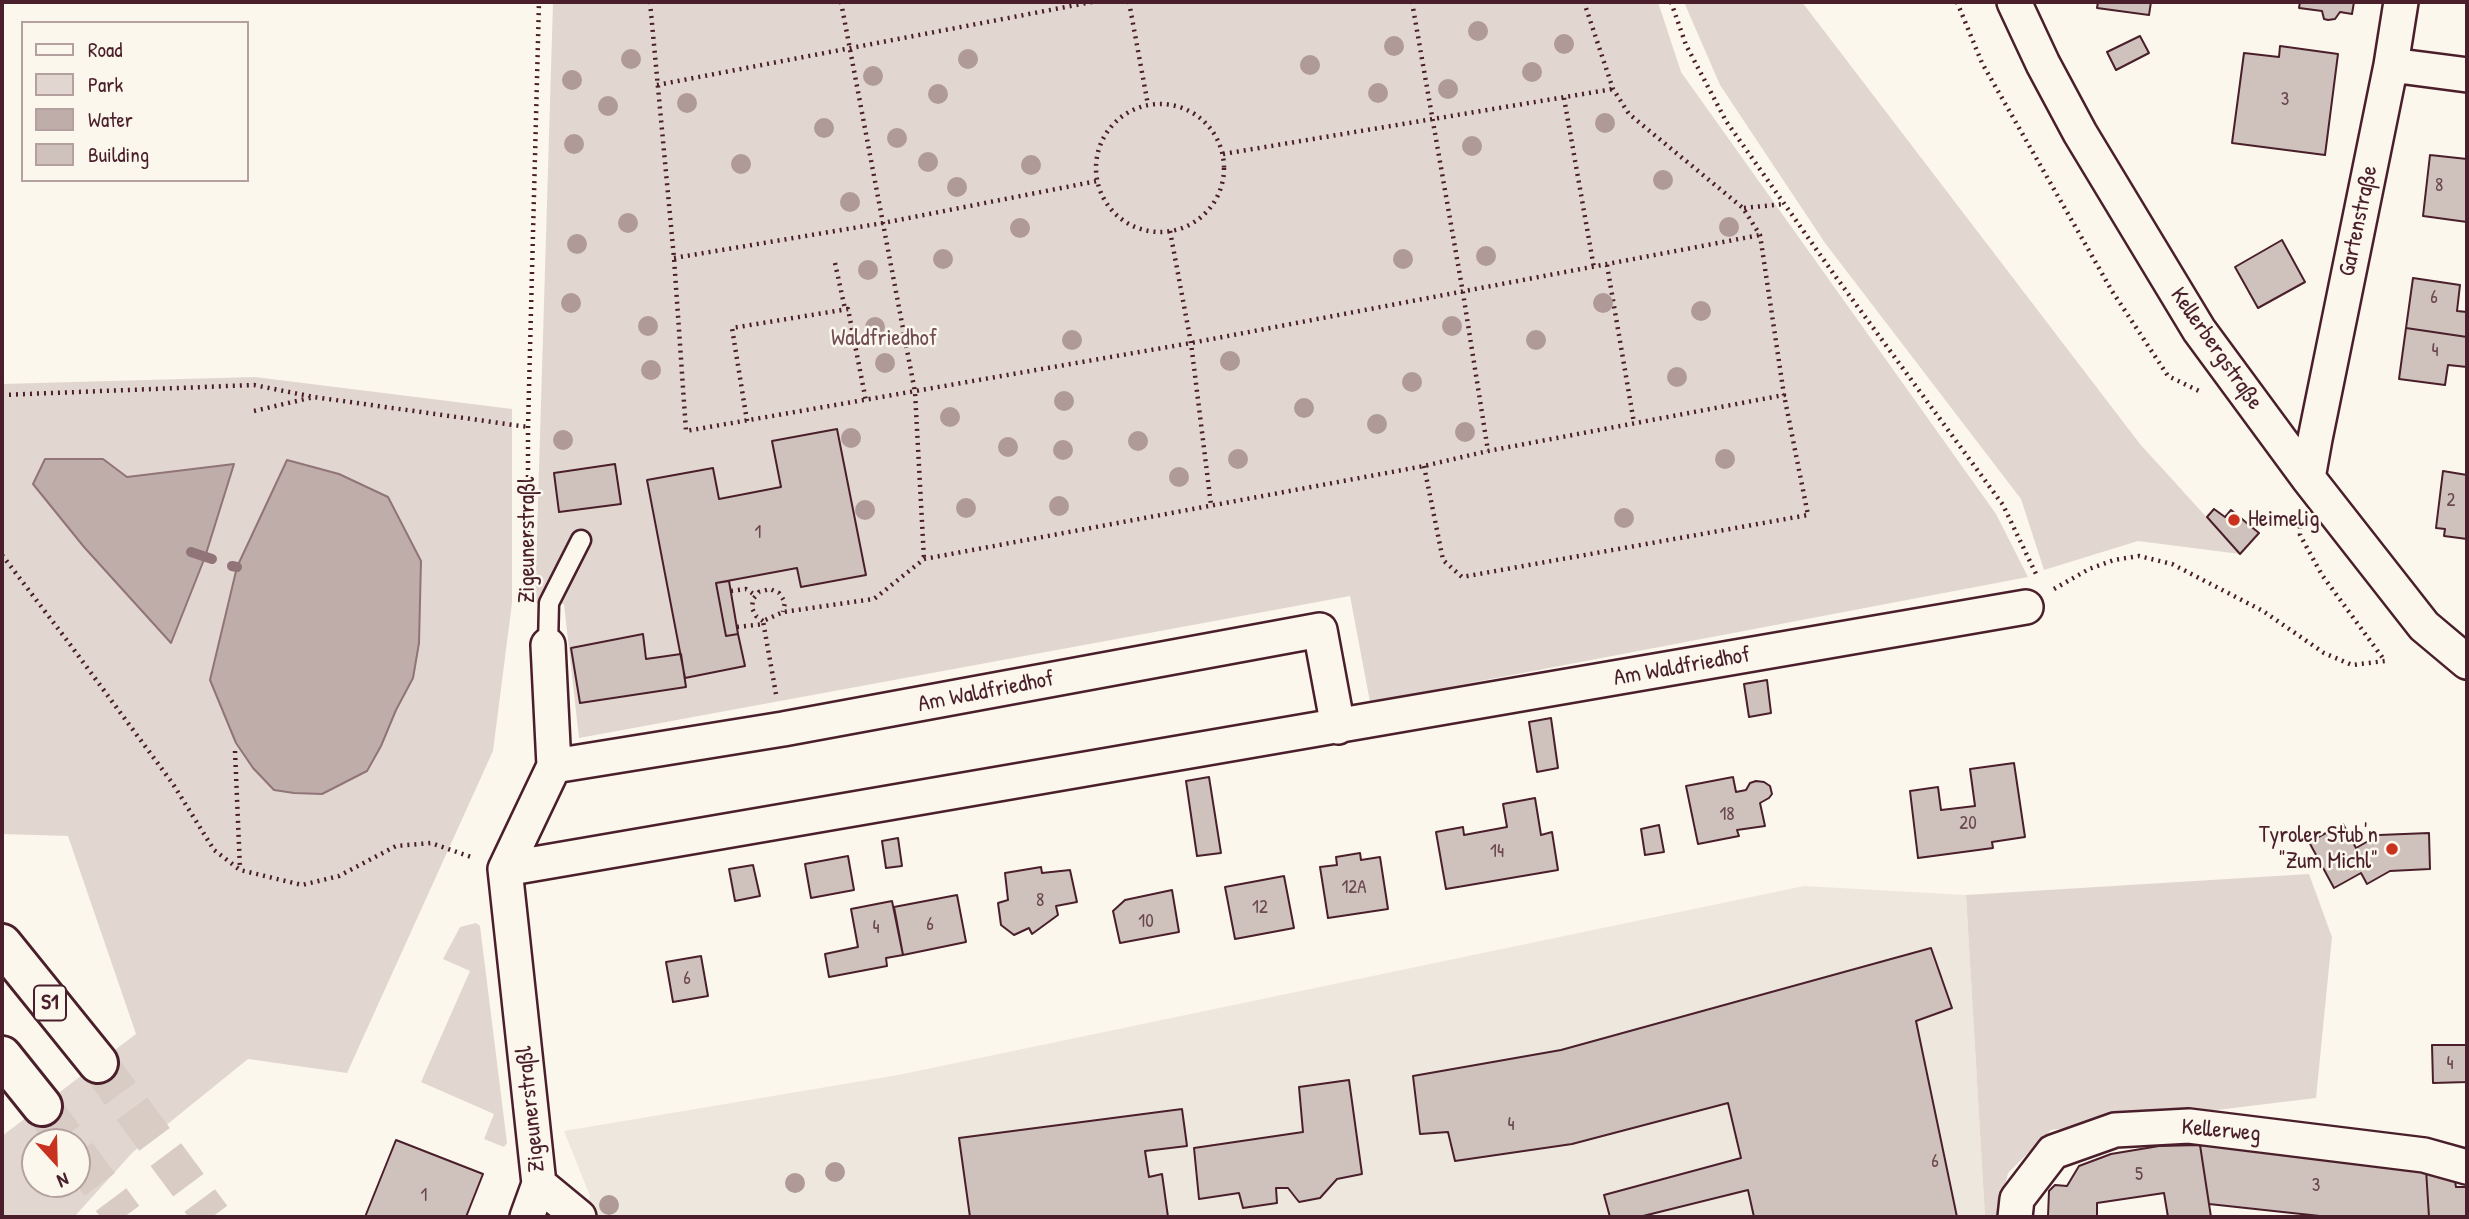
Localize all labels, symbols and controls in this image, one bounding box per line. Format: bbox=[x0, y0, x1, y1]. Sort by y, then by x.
legend bbox=[21, 21, 248, 182]
text: Road bbox=[88, 35, 122, 64]
text: Park bbox=[88, 70, 123, 99]
house number: 3 bbox=[2281, 89, 2289, 111]
text: Water bbox=[88, 105, 133, 134]
text: Building bbox=[88, 140, 149, 169]
street label: Gartenstraße bbox=[2334, 163, 2384, 279]
house number: 8 bbox=[2435, 175, 2443, 197]
street label: Kellerbergstraße bbox=[2164, 283, 2268, 415]
house number: 6 bbox=[2430, 287, 2438, 309]
park label: Waldfriedhof bbox=[831, 325, 937, 353]
house number: 4 bbox=[2431, 340, 2439, 362]
street label: Zigeunerstraßl bbox=[514, 477, 542, 603]
house number: 2 bbox=[2447, 490, 2455, 512]
place label: Heimelig bbox=[2248, 506, 2319, 534]
marker: Heimelig bbox=[2226, 512, 2242, 528]
house number: 1 bbox=[755, 522, 761, 544]
street label: Am Waldfriedhof bbox=[1612, 641, 1752, 693]
street label: Am Waldfriedhof bbox=[916, 665, 1056, 719]
house number: 18 bbox=[1719, 804, 1735, 826]
house number: 20 bbox=[1959, 813, 1977, 835]
place label: Tyroler Stub'n "Zum Michl" bbox=[2259, 822, 2378, 876]
house number: 14 bbox=[1490, 841, 1504, 863]
marker: Tyroler Stub'n "Zum Michl" bbox=[2384, 841, 2400, 857]
house number: 12A bbox=[1341, 877, 1367, 899]
house number: 8 bbox=[1036, 890, 1044, 912]
house number: 12 bbox=[1252, 897, 1268, 919]
house number: 10 bbox=[1138, 911, 1154, 933]
house number: 6 bbox=[926, 914, 934, 936]
house number: 4 bbox=[872, 917, 880, 939]
house number: 6 bbox=[683, 968, 691, 990]
road number: S1 bbox=[34, 986, 66, 1020]
street label: Zigeunerstraßl bbox=[511, 1045, 551, 1173]
house number: 4 bbox=[2446, 1053, 2454, 1075]
house number: 4 bbox=[1507, 1114, 1515, 1136]
street label: Kellerweg bbox=[2180, 1114, 2262, 1148]
north arrow bbox=[21, 1128, 91, 1198]
house number: 6 bbox=[1931, 1151, 1939, 1173]
house number: 5 bbox=[2135, 1164, 2143, 1186]
text: N bbox=[54, 1167, 73, 1195]
house number: 3 bbox=[2312, 1175, 2320, 1197]
house number: 1 bbox=[421, 1185, 427, 1207]

